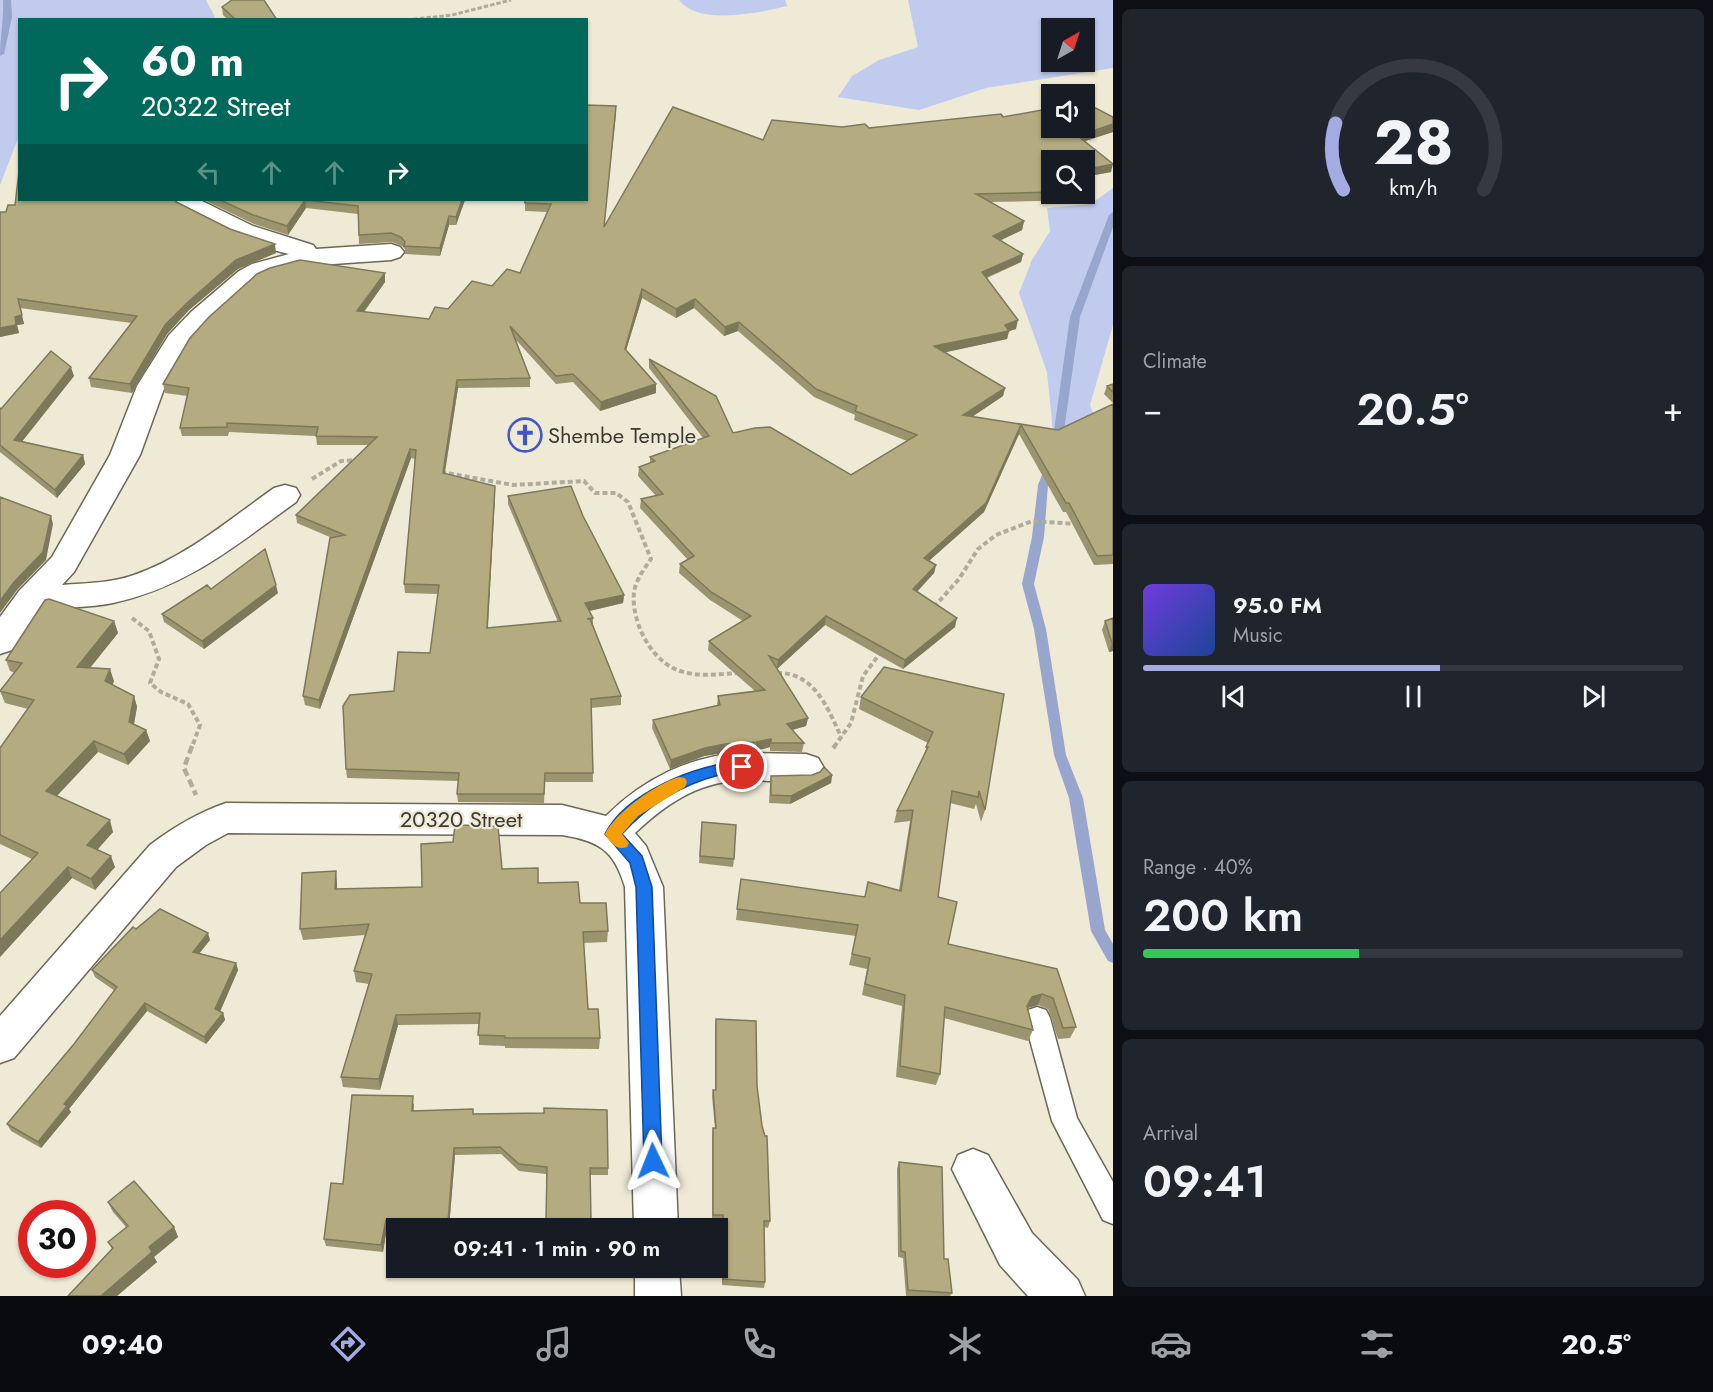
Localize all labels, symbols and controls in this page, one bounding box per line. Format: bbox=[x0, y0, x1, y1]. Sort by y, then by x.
north arrow bbox=[1041, 18, 1095, 72]
map controls bbox=[1041, 18, 1095, 204]
text: 60 m bbox=[141, 31, 244, 92]
icon: right bbox=[42, 42, 120, 120]
button: sound bbox=[1041, 84, 1095, 138]
text: 20322 Street bbox=[141, 87, 291, 126]
text: 28 bbox=[1373, 97, 1453, 187]
button: search bbox=[1041, 150, 1095, 204]
icon: left bbox=[192, 156, 225, 189]
icon: ahead bbox=[255, 156, 288, 189]
icon: ahead bbox=[318, 156, 351, 189]
icon: right bbox=[381, 156, 414, 189]
text: km/h bbox=[1389, 173, 1437, 204]
text: Climate bbox=[1143, 347, 1207, 376]
text: 20.5° bbox=[1356, 377, 1469, 442]
text: − bbox=[1143, 386, 1162, 433]
text: + bbox=[1663, 386, 1683, 433]
church icon: Shembe Temple bbox=[507, 417, 543, 453]
place label: Shembe Temple bbox=[548, 419, 696, 451]
text: 95.0 FM bbox=[1233, 589, 1322, 621]
text: Music bbox=[1233, 621, 1283, 650]
icon: previous bbox=[1217, 680, 1250, 713]
icon: pause bbox=[1397, 680, 1430, 713]
icon: next bbox=[1577, 680, 1610, 713]
pin bbox=[716, 741, 767, 792]
icon: arrive bbox=[725, 750, 758, 783]
street label: 20320 Street bbox=[400, 803, 523, 835]
text: Range · 40% bbox=[1143, 853, 1253, 882]
text: 200 km bbox=[1143, 883, 1303, 948]
text: Arrival bbox=[1143, 1119, 1198, 1148]
position arrow bbox=[621, 1129, 685, 1193]
text: 09:41 bbox=[1143, 1149, 1267, 1214]
speed limit sign: 30 bbox=[18, 1200, 96, 1278]
text: 09:41 · 1 min · 90 m bbox=[454, 1232, 660, 1264]
icon: directions bbox=[327, 1323, 369, 1365]
icon: music bbox=[533, 1323, 575, 1365]
icon: phone bbox=[738, 1323, 780, 1365]
icon: climate bbox=[944, 1323, 986, 1365]
icon: car bbox=[1150, 1323, 1192, 1365]
icon: filters bbox=[1356, 1323, 1398, 1365]
text: 09:40 bbox=[82, 1325, 163, 1364]
text: 20.5° bbox=[1561, 1325, 1631, 1364]

